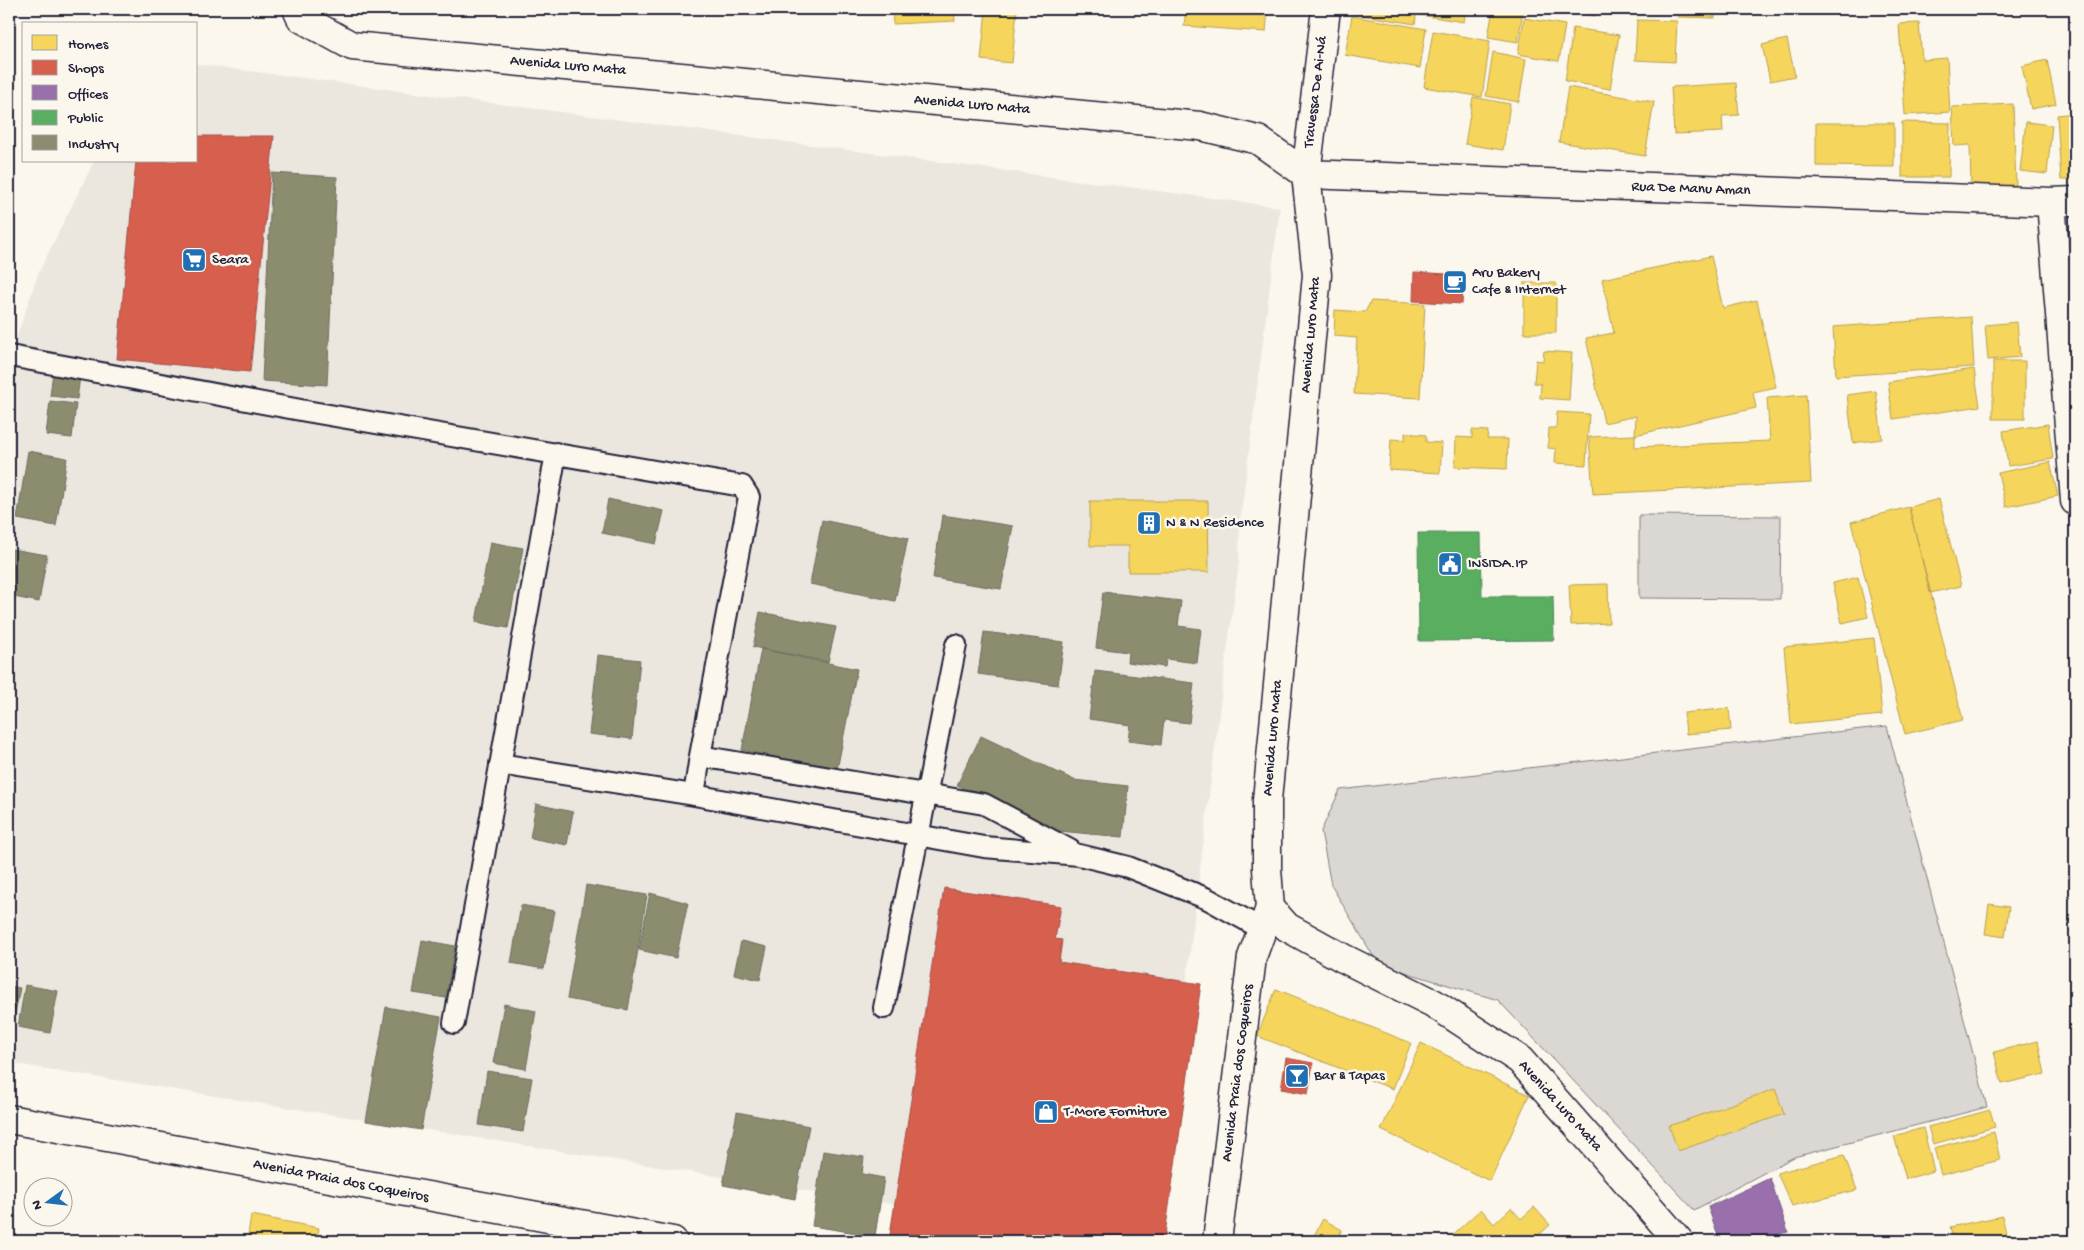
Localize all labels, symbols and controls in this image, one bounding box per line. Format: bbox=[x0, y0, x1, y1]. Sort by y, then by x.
legend bbox=[22, 22, 198, 162]
street label: Travessa De Ai-Ná bbox=[1300, 34, 1332, 150]
text: Homes bbox=[68, 36, 109, 54]
street label: Avenida Luro Mata bbox=[509, 52, 628, 80]
text: Shops bbox=[68, 60, 104, 78]
text: Offices bbox=[68, 86, 108, 104]
street label: Avenida Luro Mata bbox=[913, 91, 1032, 119]
text: Public bbox=[67, 110, 104, 128]
text: Industry bbox=[68, 136, 120, 154]
street label: Rua De Manu Aman bbox=[1631, 178, 1751, 200]
supermarket icon: Seara bbox=[181, 247, 207, 273]
place label: Seara bbox=[212, 251, 249, 269]
place label: Aru Bakery Cafe & Internet bbox=[1472, 264, 1568, 299]
cafe icon: Aru Bakery Cafe & Internet bbox=[1442, 269, 1468, 295]
street label: Avenida Luro Mata bbox=[1297, 275, 1325, 394]
building icon: N & N Residence bbox=[1136, 510, 1162, 536]
place label: N & N Residence bbox=[1166, 514, 1264, 532]
public building icon: INSIDA.IP bbox=[1437, 551, 1463, 577]
place label: INSIDA.IP bbox=[1468, 555, 1528, 573]
street label: Avenida Luro Mata bbox=[1259, 678, 1287, 797]
street label: Avenida Praia dos Coqueiros bbox=[1218, 983, 1258, 1163]
street label: Avenida Luro Mata bbox=[1514, 1057, 1606, 1156]
bar icon: Bar & Tapas bbox=[1284, 1063, 1310, 1089]
place label: Bar & Tapas bbox=[1313, 1067, 1385, 1085]
shop icon: T-More Forniture bbox=[1033, 1099, 1059, 1125]
place label: T-More Forniture bbox=[1063, 1103, 1167, 1121]
street label: Avenida Praia dos Coqueiros bbox=[252, 1155, 431, 1207]
north arrow bbox=[22, 1178, 72, 1228]
text: N bbox=[28, 1198, 47, 1211]

